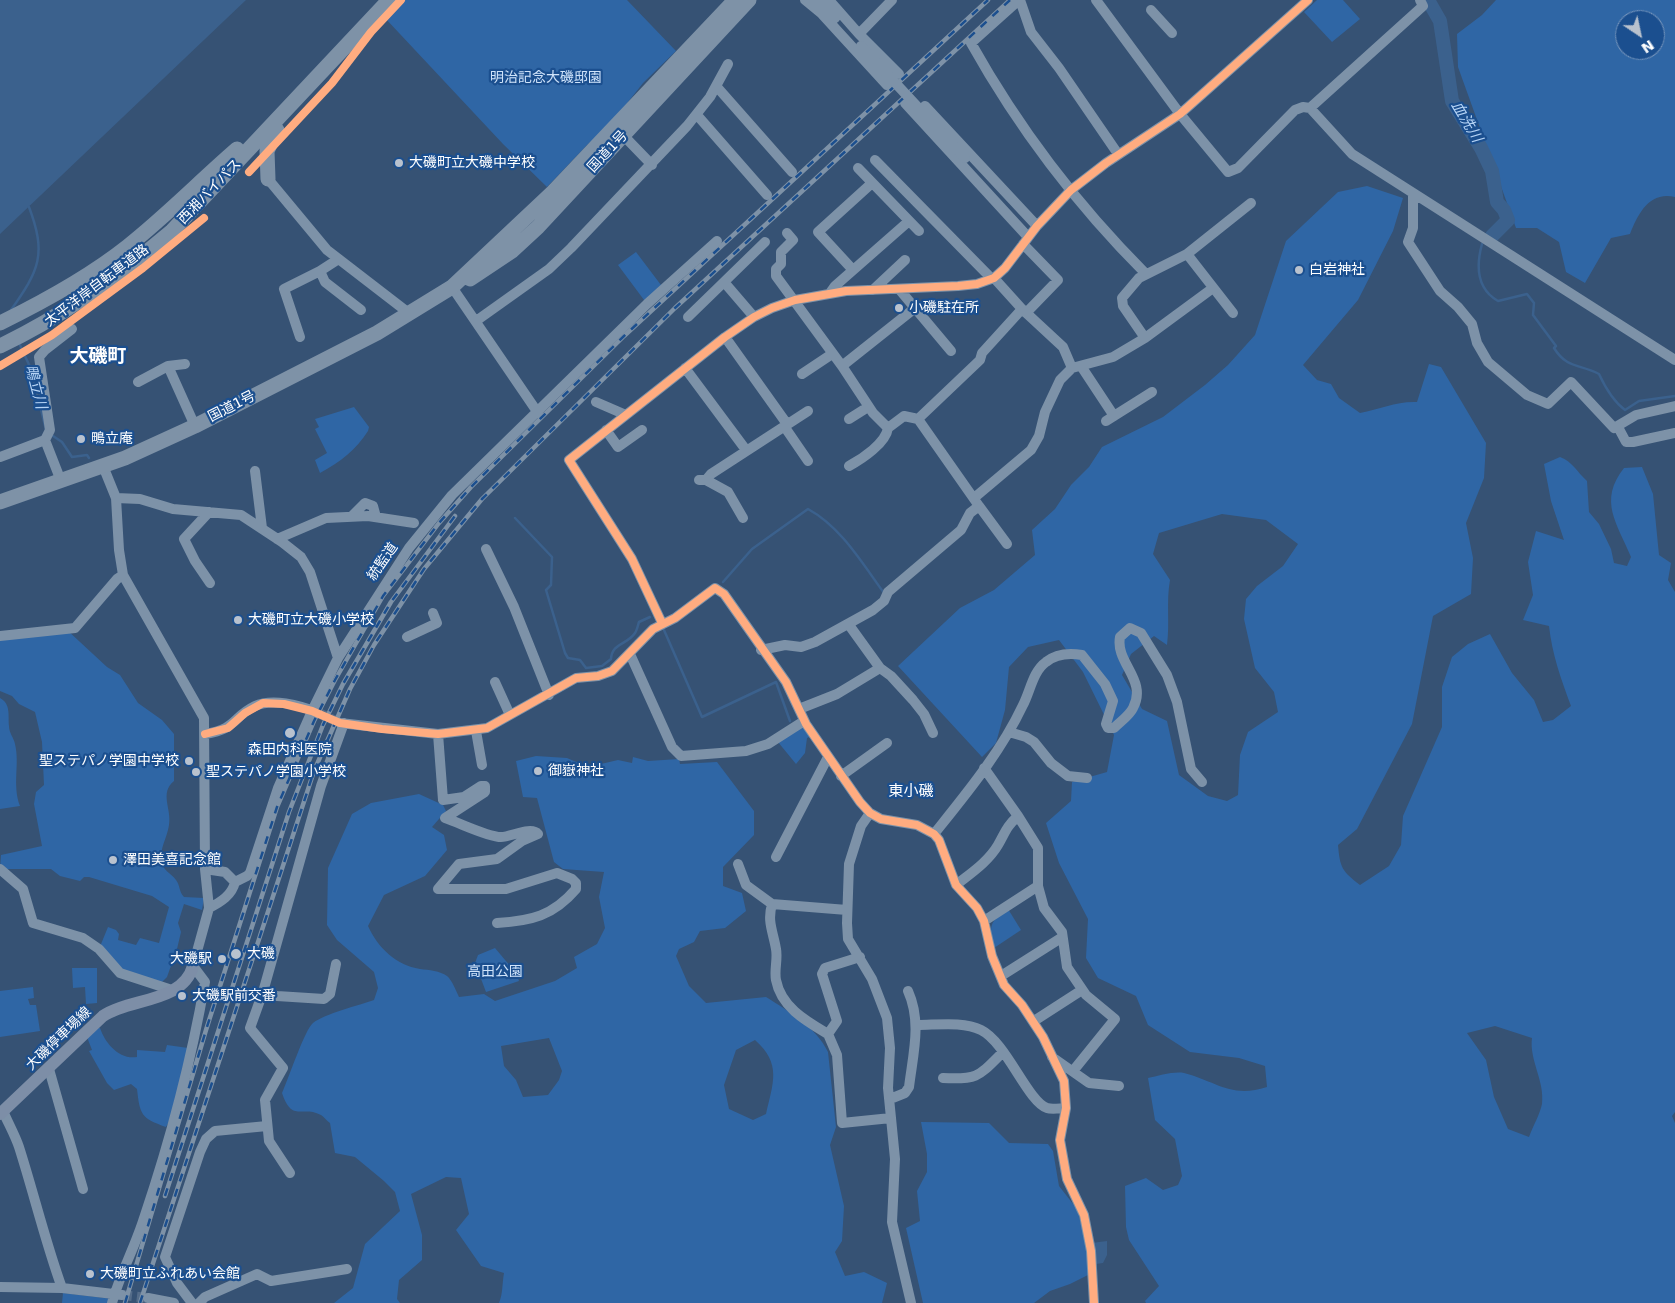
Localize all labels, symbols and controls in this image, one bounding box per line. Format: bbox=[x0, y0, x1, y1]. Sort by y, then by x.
north arrow bbox=[1615, 10, 1665, 60]
text: N bbox=[1638, 37, 1657, 57]
park label: 明治記念大磯邸園 bbox=[490, 70, 602, 86]
water label: 血洗川 bbox=[1447, 98, 1485, 146]
street label: 国道1号 bbox=[584, 128, 632, 176]
place label: 大磯町立大磯中学校 bbox=[409, 155, 535, 171]
street label: 西湘バイパス bbox=[175, 156, 245, 228]
marker: 大磯町立大磯中学校 bbox=[393, 157, 405, 169]
street label: 太平洋岸自転車道路 bbox=[42, 241, 152, 331]
place label: 白岩神社 bbox=[1309, 262, 1365, 278]
marker: 白岩神社 bbox=[1293, 264, 1305, 276]
place label: 小磯駐在所 bbox=[909, 300, 979, 316]
marker: 小磯駐在所 bbox=[893, 302, 905, 314]
district label: 大磯町 bbox=[70, 346, 126, 368]
water label: 鴫立川 bbox=[20, 363, 50, 411]
street label: 国道1号 bbox=[206, 388, 258, 426]
place label: 鴫立庵 bbox=[91, 431, 133, 447]
marker: 鴫立庵 bbox=[75, 433, 87, 445]
street label: 統監道 bbox=[364, 540, 402, 584]
place label: 大磯町立大磯小学校 bbox=[248, 612, 374, 628]
marker: 大磯町立大磯小学校 bbox=[232, 614, 244, 626]
marker: 森田内科医院 bbox=[283, 726, 297, 740]
place label: 森田内科医院 bbox=[248, 742, 332, 758]
place label: 聖ステパノ学園中学校 bbox=[39, 753, 179, 769]
marker: 聖ステパノ学園中学校 bbox=[183, 755, 195, 767]
place label: 御嶽神社 bbox=[548, 763, 604, 779]
place label: 聖ステパノ学園小学校 bbox=[206, 764, 346, 780]
marker: 御嶽神社 bbox=[532, 765, 544, 777]
marker: 聖ステパノ学園小学校 bbox=[190, 766, 202, 778]
district label: 東小磯 bbox=[889, 783, 933, 801]
place label: 澤田美喜記念館 bbox=[123, 852, 221, 868]
marker: 澤田美喜記念館 bbox=[107, 854, 119, 866]
place label: 大磯 bbox=[247, 946, 275, 962]
marker: 大磯 bbox=[229, 947, 243, 961]
place label: 大磯駅 bbox=[170, 951, 212, 967]
marker: 大磯駅 bbox=[216, 953, 228, 965]
park label: 高田公園 bbox=[467, 964, 523, 980]
place label: 大磯駅前交番 bbox=[192, 988, 276, 1004]
marker: 大磯駅前交番 bbox=[176, 990, 188, 1002]
street label: 大磯停車場線 bbox=[23, 1004, 95, 1074]
place label: 大磯町立ふれあい会館 bbox=[100, 1266, 240, 1282]
marker: 大磯町立ふれあい会館 bbox=[84, 1268, 96, 1280]

